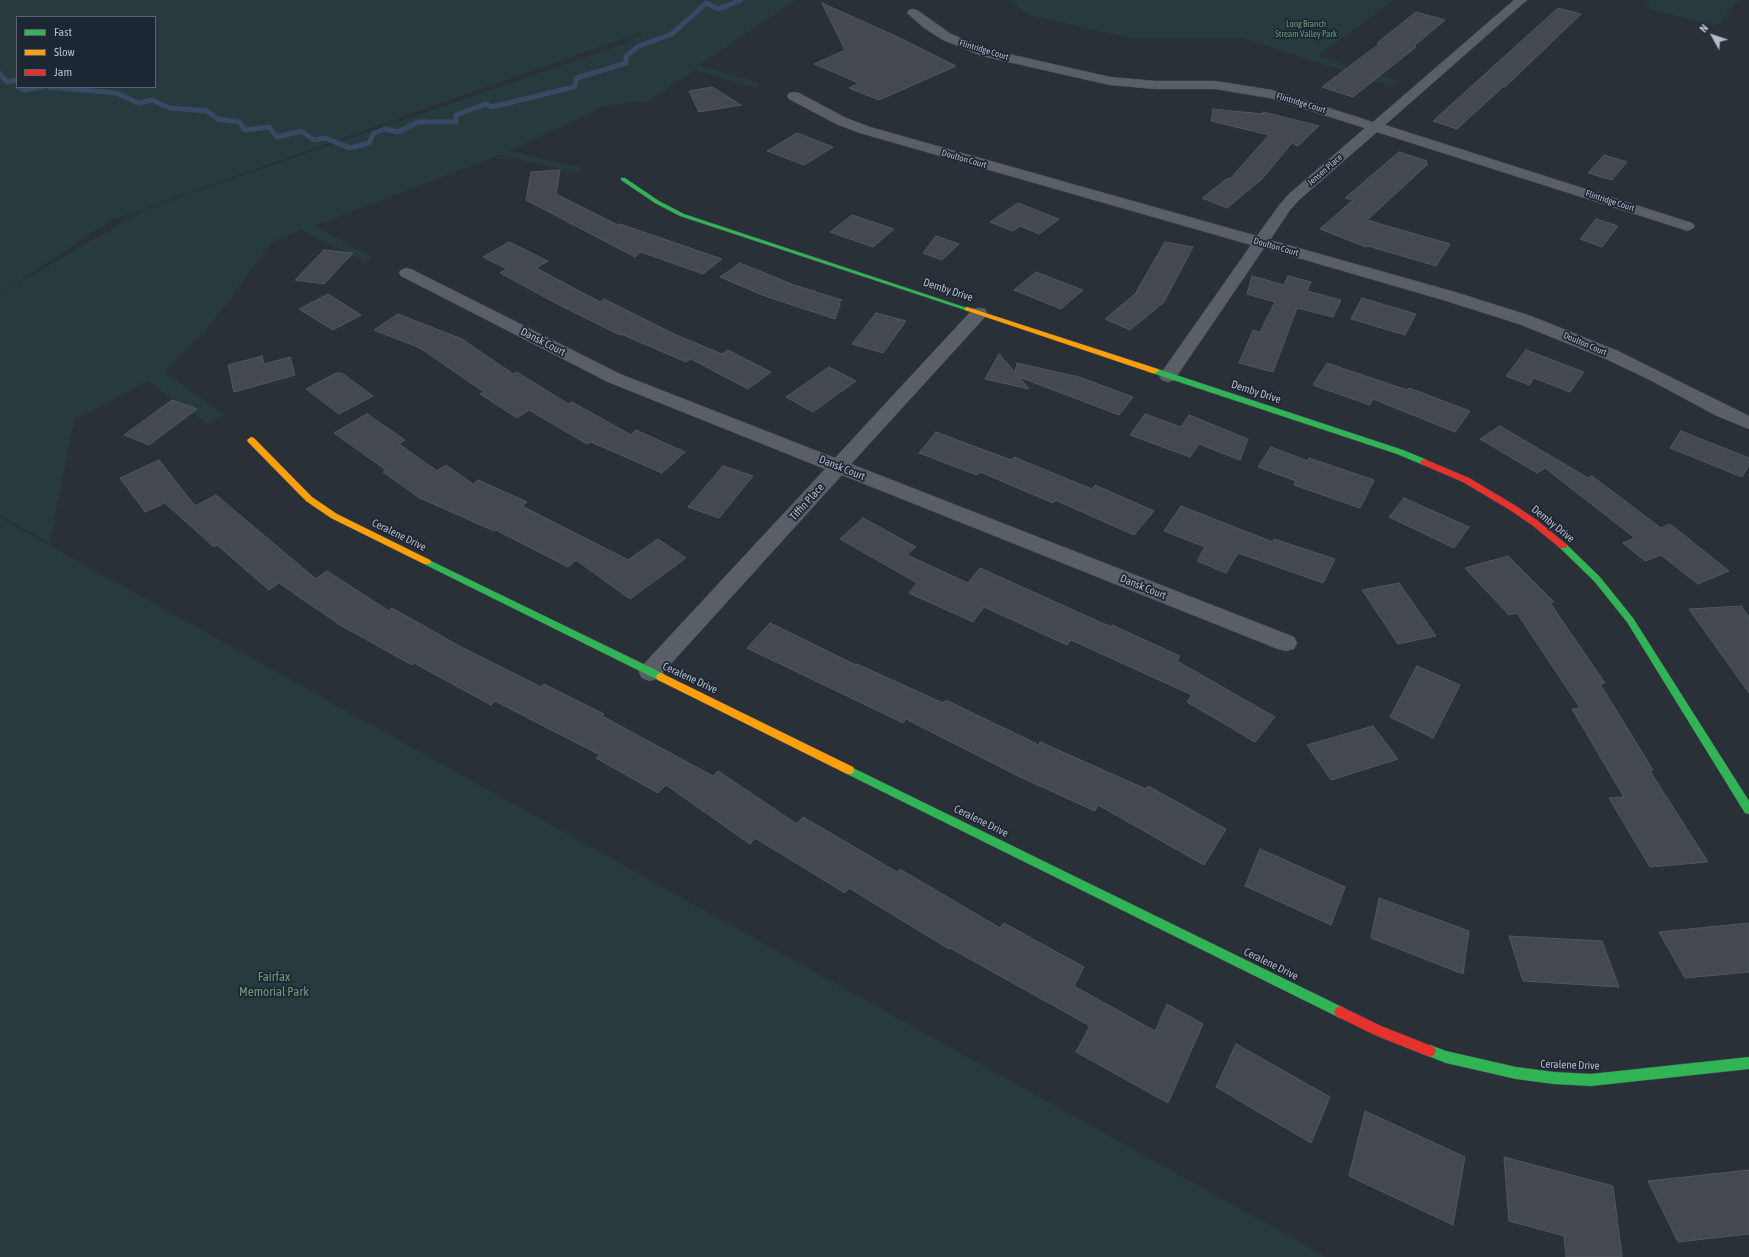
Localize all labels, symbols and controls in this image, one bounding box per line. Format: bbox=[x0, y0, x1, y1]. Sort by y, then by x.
legend bbox=[16, 16, 156, 88]
north arrow bbox=[1693, 16, 1733, 56]
park label: Long Branch Stream Valley Park bbox=[1275, 19, 1337, 40]
text: N bbox=[1697, 22, 1710, 35]
text: Fast bbox=[54, 25, 72, 39]
street label: Flintridge Court bbox=[958, 37, 1010, 63]
text: Slow bbox=[54, 45, 75, 59]
text: Jam bbox=[54, 65, 72, 79]
street label: Flintridge Court bbox=[1275, 90, 1327, 116]
street label: Doulton Court bbox=[940, 147, 988, 171]
street label: Jensen Place bbox=[1305, 152, 1345, 188]
street label: Flintridge Court bbox=[1584, 188, 1636, 214]
street label: Doulton Court bbox=[1252, 235, 1300, 259]
street label: Demby Drive bbox=[921, 276, 975, 304]
street label: Dansk Court bbox=[518, 325, 568, 359]
street label: Doulton Court bbox=[1562, 330, 1608, 358]
street label: Demby Drive bbox=[1229, 378, 1283, 406]
street label: Dansk Court bbox=[817, 453, 867, 483]
street label: Tiffin Place bbox=[787, 481, 827, 523]
street label: Demby Drive bbox=[1529, 503, 1577, 545]
street label: Ceralene Drive bbox=[370, 516, 428, 554]
street label: Dansk Court bbox=[1118, 572, 1168, 602]
street label: Ceralene Drive bbox=[660, 660, 720, 696]
street label: Ceralene Drive bbox=[952, 802, 1010, 840]
street label: Ceralene Drive bbox=[1242, 945, 1300, 983]
park label: Fairfax Memorial Park bbox=[239, 969, 309, 1000]
street label: Ceralene Drive bbox=[1540, 1057, 1600, 1073]

